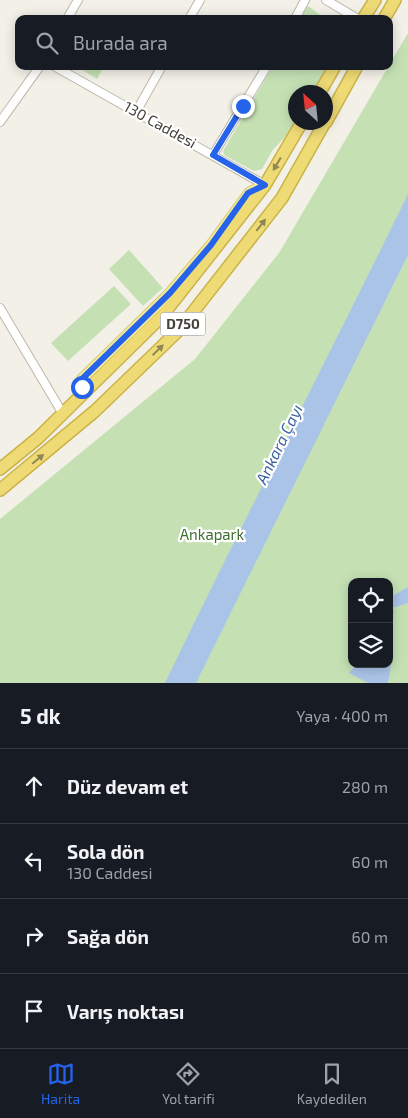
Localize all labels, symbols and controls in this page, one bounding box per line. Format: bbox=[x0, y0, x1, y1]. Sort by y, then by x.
search box bbox=[15, 15, 393, 70]
icon: search bbox=[33, 29, 61, 57]
text: Burada ara bbox=[73, 31, 168, 54]
north arrow bbox=[288, 85, 333, 130]
route end bbox=[232, 95, 255, 118]
street label: 130 Caddesi bbox=[121, 97, 200, 151]
one-way arrow bbox=[273, 158, 282, 171]
one-way arrow bbox=[256, 218, 267, 231]
road number: D750 bbox=[160, 312, 206, 336]
one-way arrow bbox=[152, 344, 164, 356]
route start bbox=[71, 376, 94, 399]
water label: Ankara Çayı bbox=[251, 401, 307, 488]
one-way arrow bbox=[31, 453, 44, 464]
park label: Ankapark bbox=[180, 525, 245, 543]
map controls bbox=[348, 578, 393, 668]
button: locate bbox=[348, 578, 393, 623]
button: layers bbox=[348, 623, 393, 668]
text: 5 dk bbox=[20, 703, 60, 728]
text: Yaya · 400 m bbox=[296, 706, 388, 725]
icon: ahead bbox=[20, 772, 48, 800]
text: Düz devam et bbox=[67, 775, 188, 798]
text: 280 m bbox=[342, 777, 388, 796]
text: Sola dön bbox=[67, 840, 144, 863]
icon: left bbox=[20, 847, 48, 875]
text: 60 m bbox=[352, 852, 388, 871]
text: 130 Caddesi bbox=[67, 863, 152, 882]
icon: right bbox=[20, 922, 48, 950]
text: Sağa dön bbox=[67, 925, 149, 948]
text: 60 m bbox=[352, 927, 388, 946]
icon: arrive bbox=[20, 997, 48, 1025]
text: Varış noktası bbox=[67, 1000, 184, 1023]
tab: Harita bbox=[41, 1060, 80, 1107]
tab: Yol tarifi bbox=[162, 1060, 215, 1107]
tab: Kaydedilen bbox=[297, 1060, 367, 1107]

